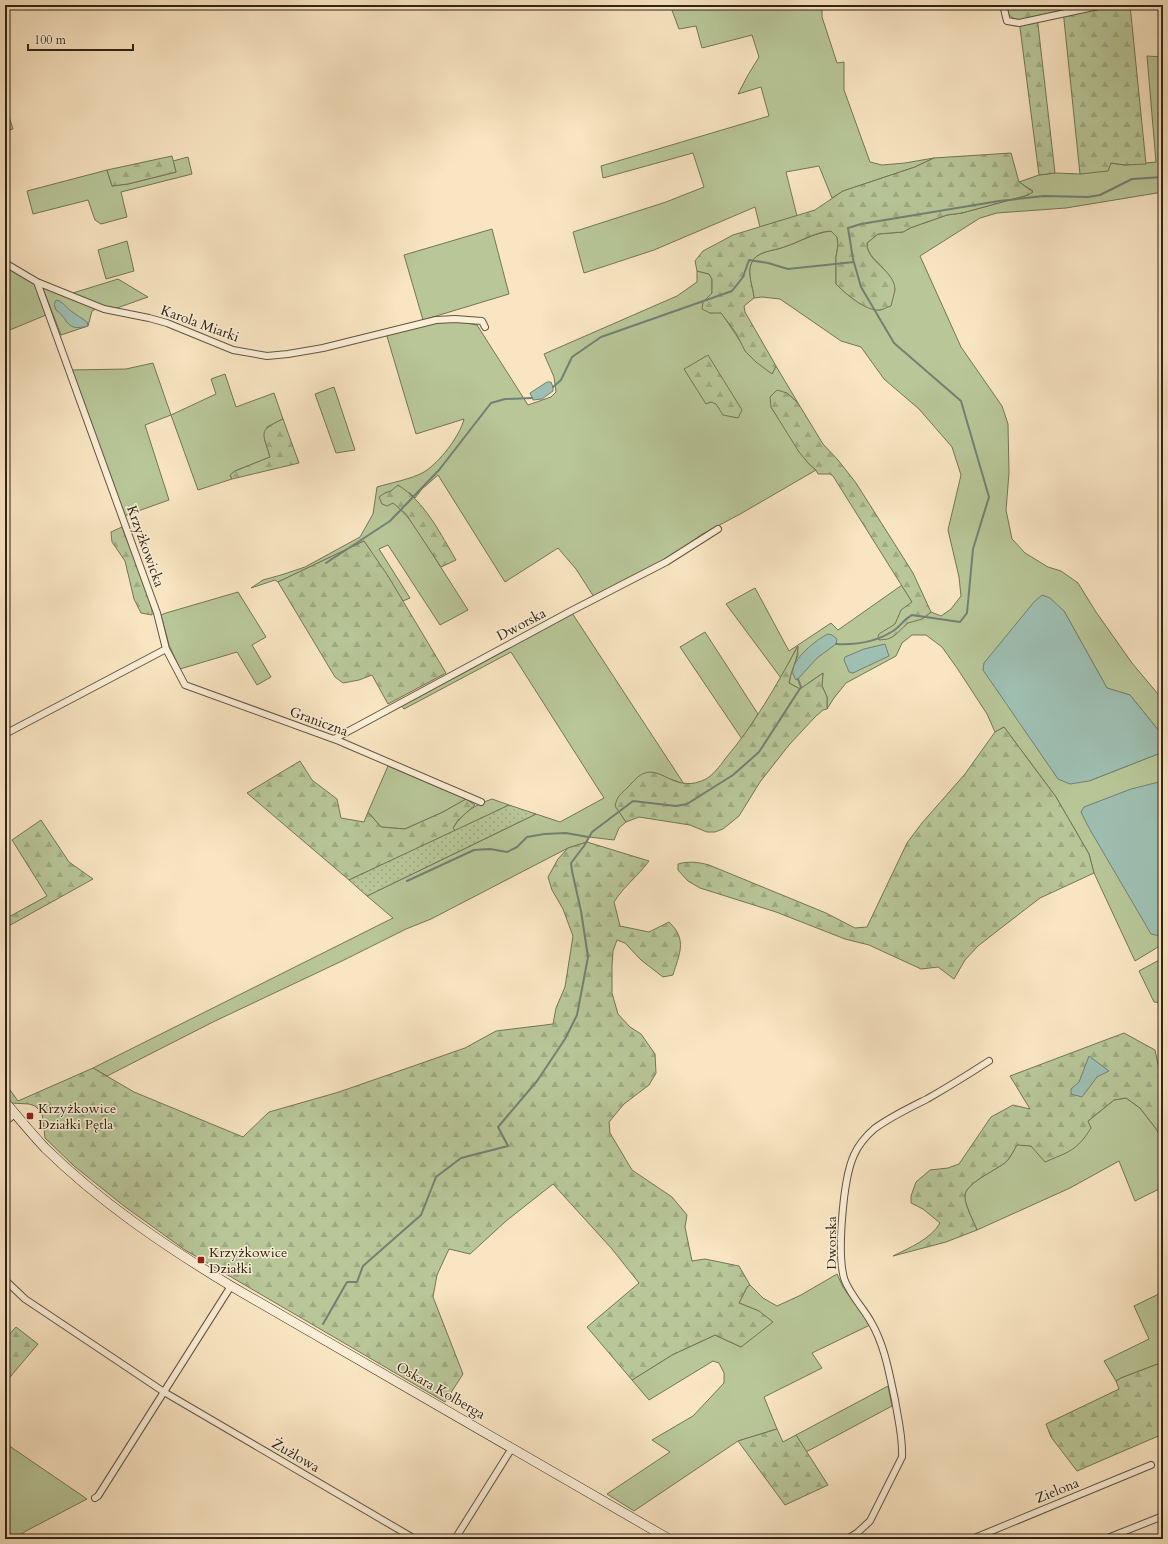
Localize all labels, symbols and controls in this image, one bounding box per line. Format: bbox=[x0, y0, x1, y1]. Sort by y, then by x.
scale bar bbox=[28, 26, 133, 52]
text: 100 m bbox=[34, 32, 67, 48]
street label: Karola Miarki bbox=[158, 300, 242, 346]
street label: Krzyżkowicka bbox=[122, 503, 169, 590]
street label: Dworska bbox=[493, 603, 549, 645]
street label: Graniczna bbox=[287, 702, 351, 741]
place label: Krzyżkowice Działki Pętla bbox=[38, 1099, 116, 1134]
marker: Krzyżkowice Działki Pętla bbox=[25, 1111, 35, 1121]
street label: Dworska bbox=[822, 1216, 841, 1270]
place label: Krzyżkowice Działki bbox=[209, 1243, 287, 1278]
marker: Krzyżkowice Działki bbox=[196, 1255, 206, 1265]
street label: Oskara Kolberga bbox=[393, 1357, 489, 1424]
street label: Żużlowa bbox=[268, 1434, 323, 1477]
street label: Zielona bbox=[1033, 1473, 1082, 1508]

